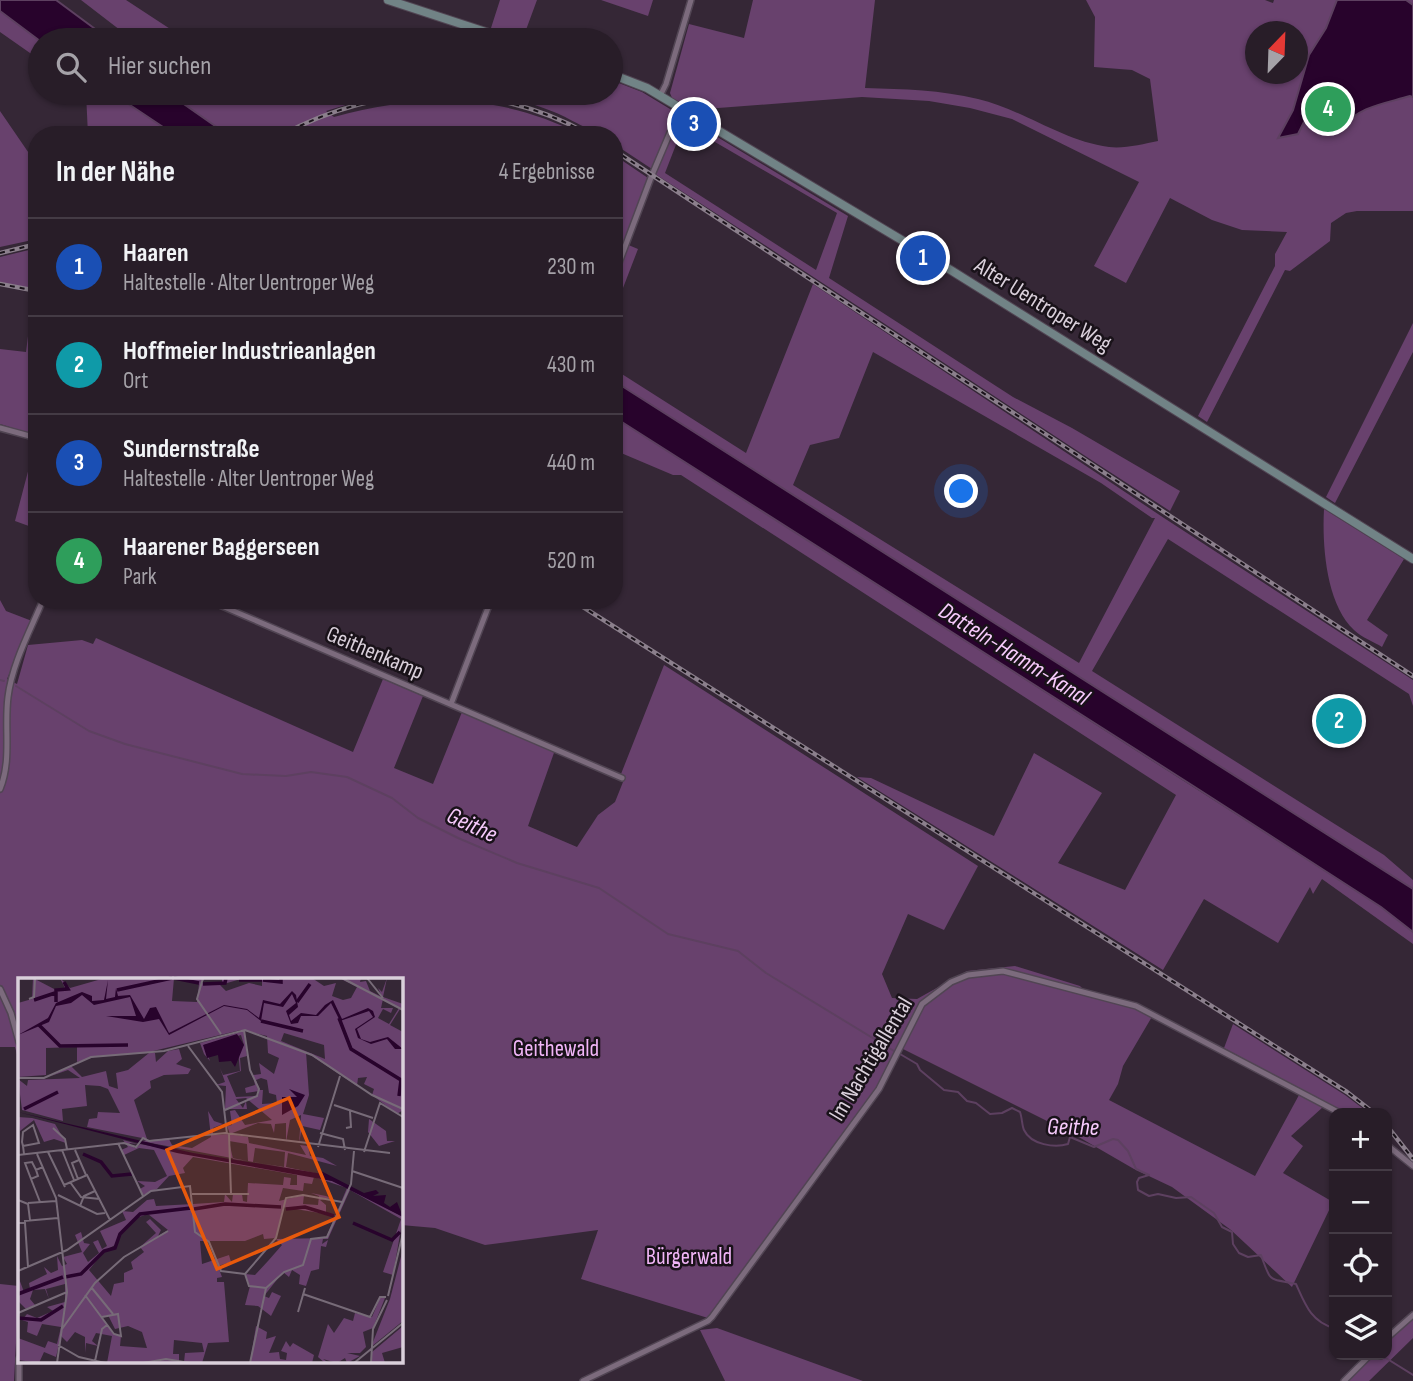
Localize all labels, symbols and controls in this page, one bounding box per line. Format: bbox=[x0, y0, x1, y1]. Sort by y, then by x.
north arrow bbox=[1245, 21, 1308, 84]
search box bbox=[28, 28, 623, 105]
icon: search bbox=[52, 48, 90, 86]
text: Hier suchen bbox=[108, 51, 211, 82]
pin: 4 bbox=[1305, 83, 1351, 135]
pin: 3 bbox=[671, 98, 717, 150]
text: In der Nähe bbox=[56, 154, 175, 190]
text: 4 Ergebnisse bbox=[499, 158, 595, 186]
pin: 1 bbox=[900, 232, 946, 284]
text: Haaren bbox=[123, 238, 189, 269]
street label: Alter Uentroper Weg bbox=[968, 251, 1117, 358]
text: 1 bbox=[74, 253, 84, 281]
text: 230 m bbox=[547, 253, 595, 281]
text: Haltestelle · Alter Uentroper Weg bbox=[123, 269, 374, 297]
text: Hoffmeier Industrieanlagen bbox=[123, 336, 376, 367]
text: 2 bbox=[74, 351, 84, 379]
text: 430 m bbox=[547, 351, 595, 379]
text: Ort bbox=[123, 367, 148, 395]
text: Sundernstraße bbox=[123, 434, 260, 465]
text: 3 bbox=[74, 449, 84, 477]
text: 440 m bbox=[547, 449, 595, 477]
text: Haltestelle · Alter Uentroper Weg bbox=[123, 465, 374, 493]
your location bbox=[944, 474, 978, 508]
text: Haarener Baggerseen bbox=[123, 532, 320, 563]
text: 4 bbox=[74, 547, 84, 575]
text: 520 m bbox=[548, 547, 595, 575]
text: Park bbox=[123, 563, 157, 591]
water label: Datteln-Hamm-Kanal bbox=[933, 596, 1095, 712]
street label: Geithenkamp bbox=[322, 620, 428, 686]
pin: 2 bbox=[1316, 695, 1362, 747]
water label: Geithe bbox=[442, 801, 502, 849]
inset map bbox=[18, 978, 402, 1364]
street label: Im Nachtigallental bbox=[823, 992, 919, 1126]
park label: Geithewald bbox=[513, 1035, 599, 1063]
map controls bbox=[1329, 1108, 1392, 1360]
button: + bbox=[1329, 1108, 1392, 1171]
water label: Geithe bbox=[1047, 1112, 1099, 1142]
button: − bbox=[1329, 1171, 1392, 1234]
button: locate bbox=[1329, 1234, 1392, 1297]
park label: Bürgerwald bbox=[646, 1243, 732, 1271]
button: layers bbox=[1329, 1297, 1392, 1360]

